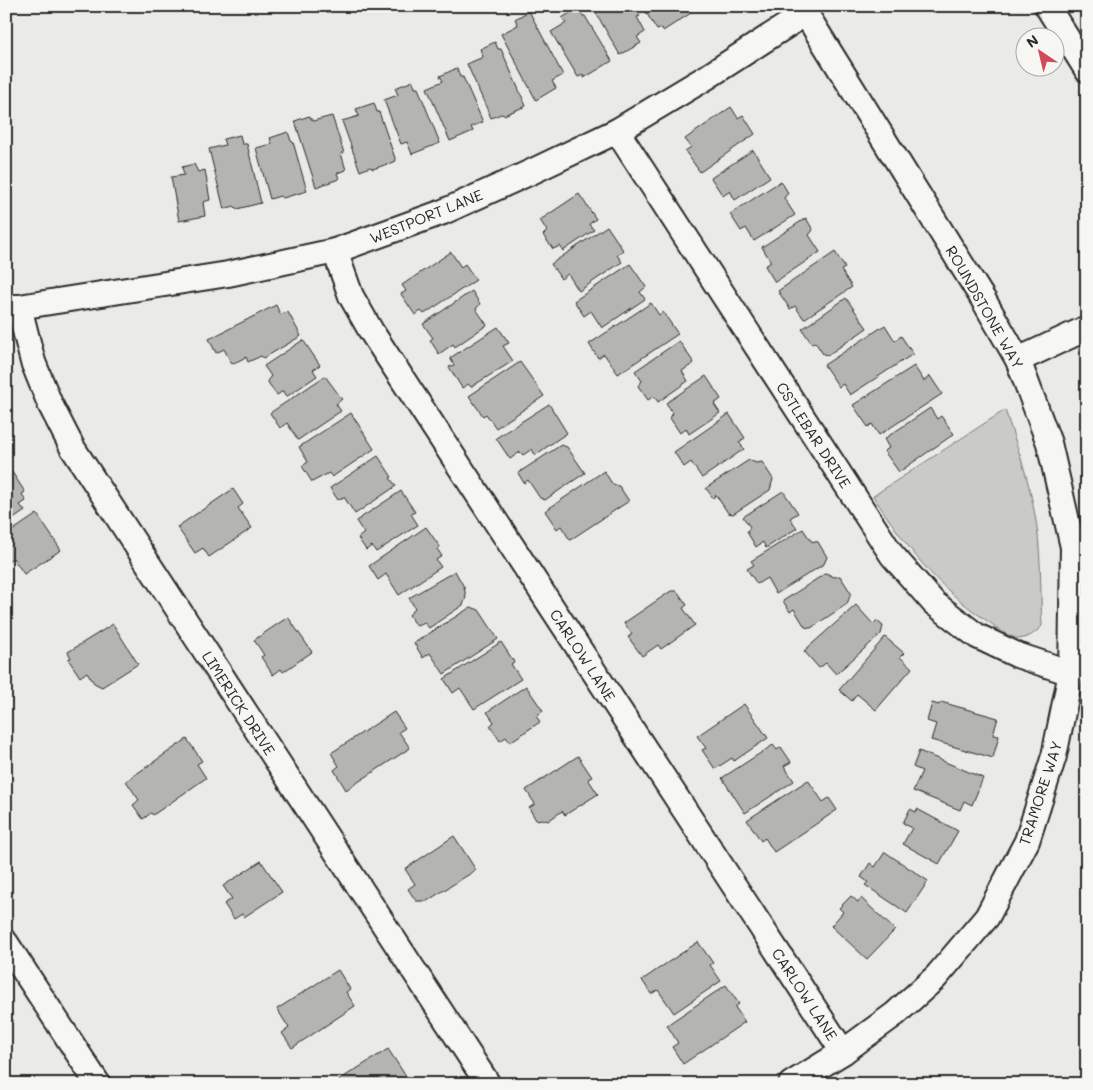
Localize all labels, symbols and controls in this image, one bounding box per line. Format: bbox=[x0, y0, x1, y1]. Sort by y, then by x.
north arrow bbox=[1016, 28, 1066, 78]
text: N bbox=[1022, 30, 1042, 52]
street label: WESTPORT LANE bbox=[366, 184, 486, 248]
street label: ROUNDSTONE WAY bbox=[941, 242, 1029, 372]
street label: CSTLEBAR DRIVE bbox=[772, 378, 856, 492]
street label: CARLOW LANE bbox=[546, 605, 621, 705]
street label: LIMERICK DRIVE bbox=[198, 647, 280, 759]
street label: TRAMORE WAY bbox=[1014, 738, 1066, 848]
street label: CARLOW LANE bbox=[768, 944, 843, 1044]

